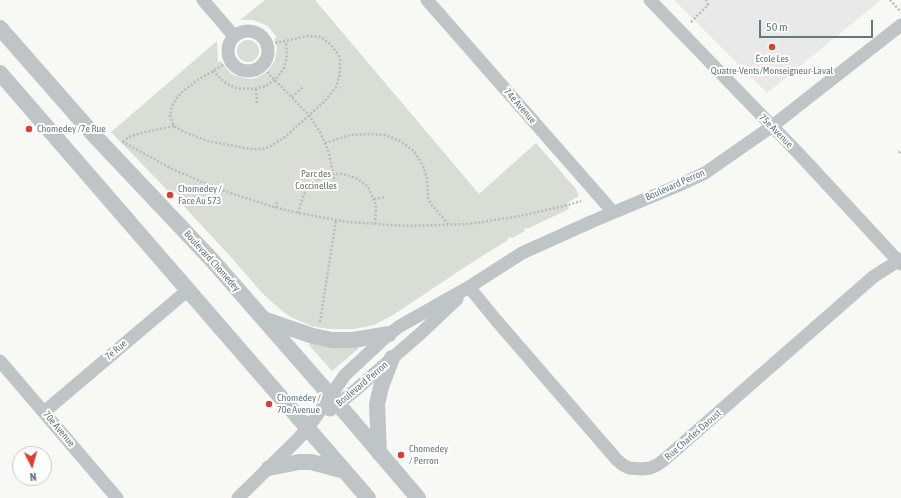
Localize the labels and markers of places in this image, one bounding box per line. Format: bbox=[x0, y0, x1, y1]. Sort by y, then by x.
marker: École Les Quatre-Vents/Monseigneur-Laval bbox=[767, 42, 777, 52]
place label: École Les Quatre-Vents/Monseigneur-Laval bbox=[711, 53, 833, 76]
place label: Chomedey /7e Rue bbox=[37, 123, 106, 135]
marker: Chomedey /7e Rue bbox=[24, 124, 34, 134]
place label: Chomedey / Face Au 573 bbox=[178, 183, 222, 206]
marker: Chomedey / Face Au 573 bbox=[165, 190, 175, 200]
place label: Chomedey / 70e Avenue bbox=[277, 392, 321, 416]
marker: Chomedey / 70e Avenue bbox=[264, 399, 274, 409]
place label: Chomedey / Perron bbox=[409, 443, 448, 466]
marker: Chomedey / Perron bbox=[396, 450, 406, 460]

